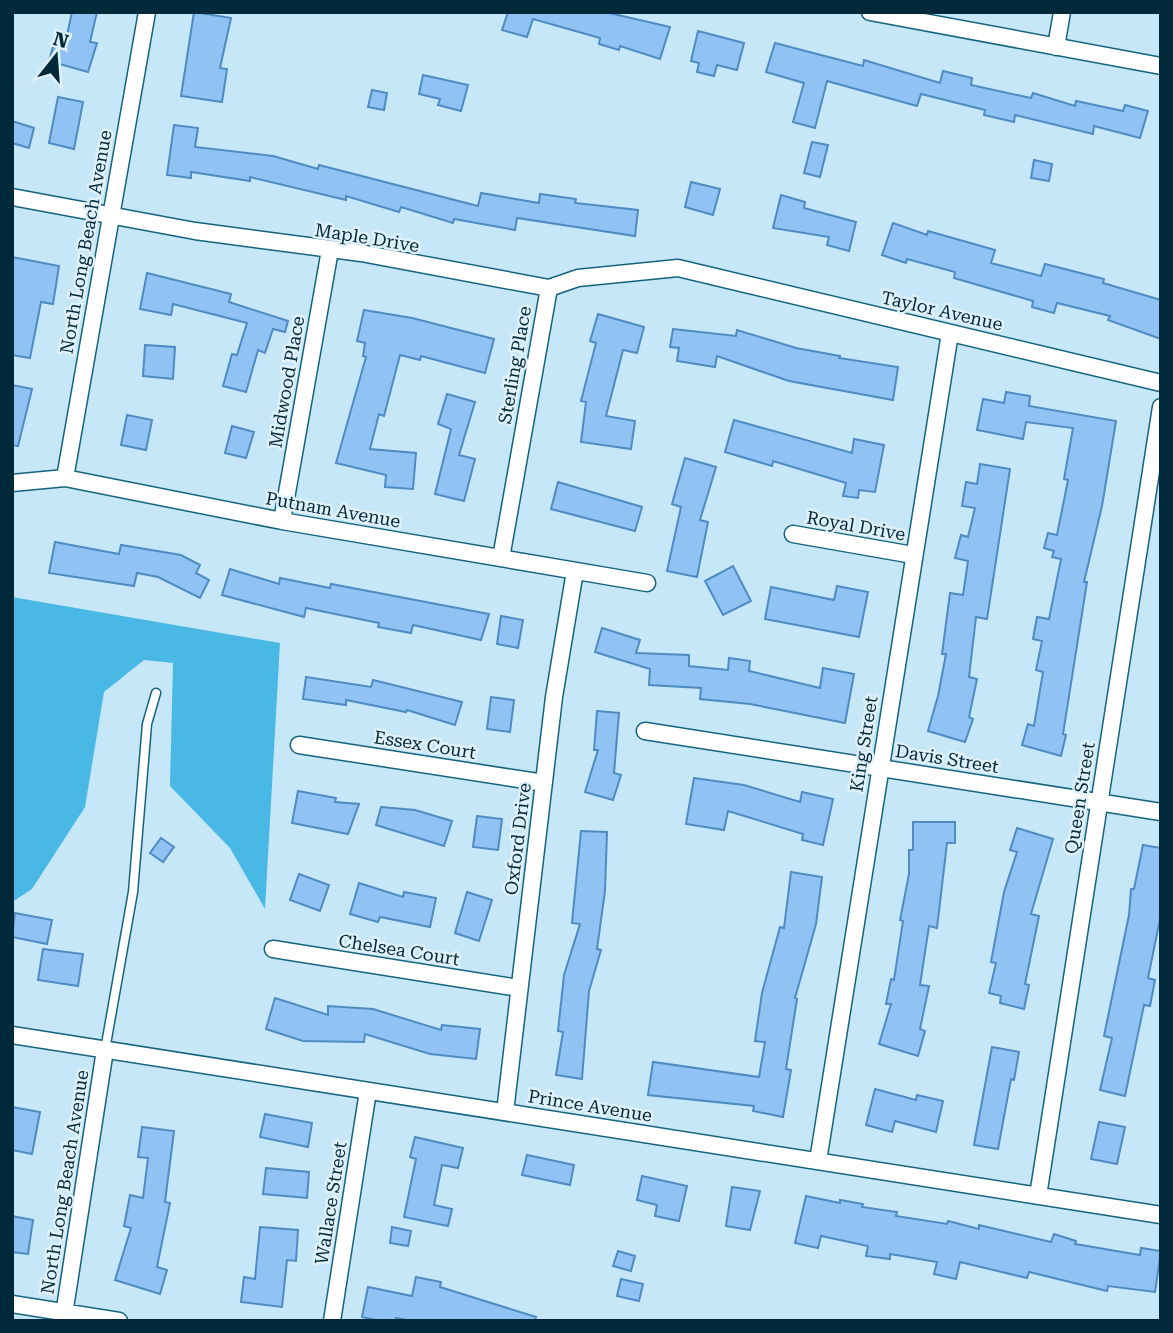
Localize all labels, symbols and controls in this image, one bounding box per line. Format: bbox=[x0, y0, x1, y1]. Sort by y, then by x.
north arrow bbox=[21, 21, 91, 91]
text: N bbox=[50, 27, 72, 53]
street label: North Long Beach Avenue bbox=[55, 128, 116, 355]
street label: Maple Drive bbox=[313, 219, 421, 256]
street label: Taylor Avenue bbox=[879, 286, 1005, 335]
street label: Sterling Place bbox=[494, 304, 535, 425]
street label: Midwood Place bbox=[265, 314, 308, 450]
street label: Putnam Avenue bbox=[264, 487, 402, 532]
street label: Royal Drive bbox=[805, 506, 907, 545]
street label: King Street bbox=[846, 694, 881, 793]
street label: Essex Court bbox=[373, 726, 478, 763]
street label: Davis Street bbox=[894, 740, 1000, 777]
street label: Queen Street bbox=[1060, 740, 1099, 855]
street label: Oxford Drive bbox=[500, 781, 535, 896]
street label: Chelsea Court bbox=[337, 930, 461, 969]
street label: North Long Beach Avenue bbox=[36, 1068, 93, 1296]
street label: Prince Avenue bbox=[527, 1085, 654, 1126]
street label: Wallace Street bbox=[310, 1140, 351, 1266]

